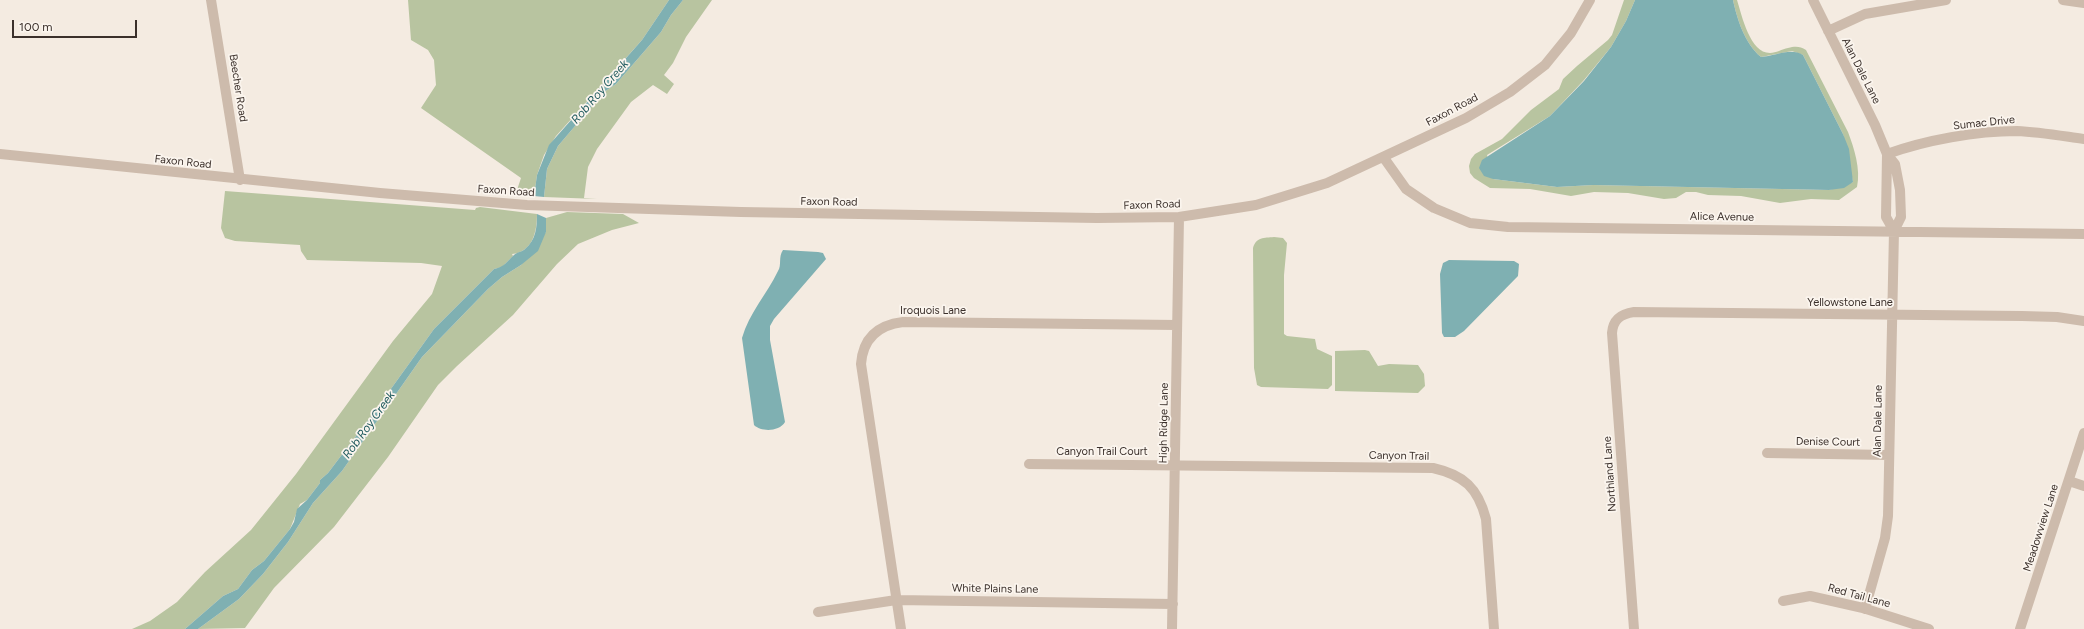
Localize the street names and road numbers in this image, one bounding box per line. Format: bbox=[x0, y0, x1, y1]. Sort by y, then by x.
street label: Alan Dale Lane bbox=[1839, 36, 1883, 106]
street label: Beecher Road bbox=[226, 53, 250, 123]
street label: Faxon Road bbox=[1424, 91, 1480, 129]
street label: Sumac Drive bbox=[1952, 113, 2016, 133]
street label: Faxon Road bbox=[154, 152, 212, 172]
street label: Faxon Road bbox=[477, 182, 535, 200]
street label: Faxon Road bbox=[800, 195, 858, 209]
street label: Faxon Road bbox=[1123, 197, 1181, 213]
street label: Alice Avenue bbox=[1690, 210, 1754, 224]
street label: Yellowstone Lane bbox=[1807, 296, 1893, 310]
street label: Iroquois Lane bbox=[900, 304, 966, 318]
street label: High Ridge Lane bbox=[1157, 383, 1171, 463]
street label: Alan Dale Lane bbox=[1871, 385, 1885, 457]
street label: Denise Court bbox=[1796, 435, 1860, 449]
street label: Northland Lane bbox=[1601, 436, 1619, 512]
street label: Canyon Trail Court bbox=[1056, 445, 1148, 459]
street label: Canyon Trail bbox=[1369, 449, 1429, 463]
street label: Meadowview Lane bbox=[2021, 483, 2061, 573]
street label: Red Tail Lane bbox=[1826, 581, 1892, 611]
street label: White Plains Lane bbox=[952, 582, 1038, 596]

